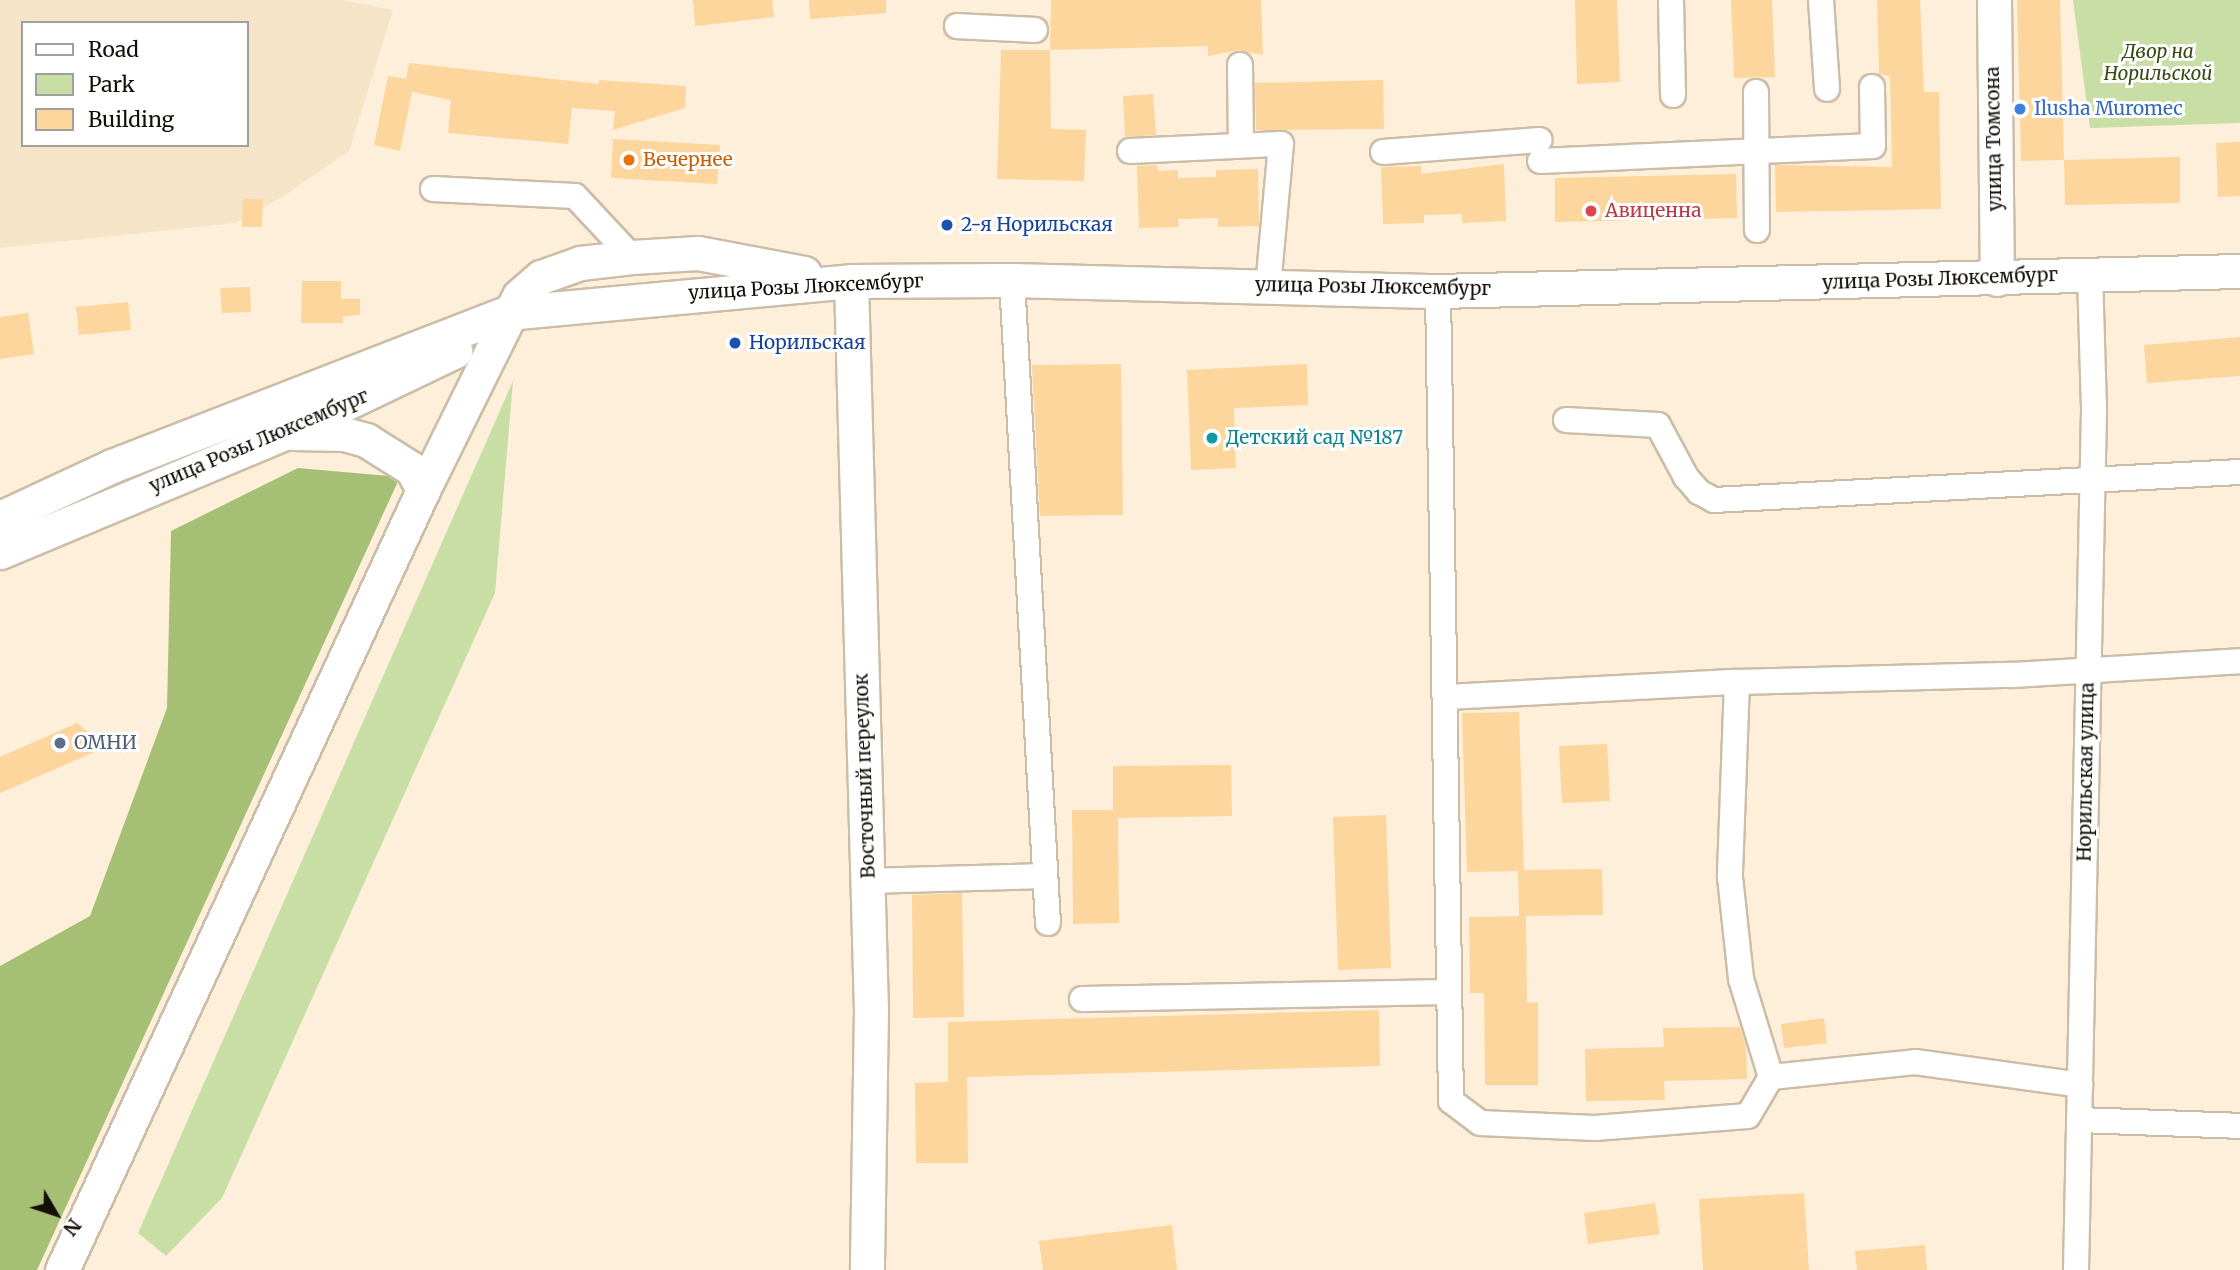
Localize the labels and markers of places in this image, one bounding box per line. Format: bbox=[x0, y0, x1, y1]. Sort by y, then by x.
place label: Ilusha Muromec bbox=[2034, 98, 2183, 120]
marker: Ilusha Muromec bbox=[2012, 101, 2028, 117]
place label: Вечернее bbox=[643, 149, 733, 171]
marker: Вечернее bbox=[621, 152, 637, 168]
place label: Авиценна bbox=[1605, 200, 1701, 222]
marker: Авиценна bbox=[1583, 203, 1599, 219]
place label: 2-я Норильская bbox=[961, 214, 1113, 236]
marker: 2-я Норильская bbox=[939, 217, 955, 233]
place label: Норильская bbox=[749, 332, 865, 354]
marker: Норильская bbox=[727, 335, 743, 351]
place label: Детский сад №187 bbox=[1226, 427, 1403, 449]
marker: Детский сад №187 bbox=[1204, 430, 1220, 446]
place label: ОМНИ bbox=[74, 732, 137, 754]
marker: ОМНИ bbox=[52, 735, 68, 751]

